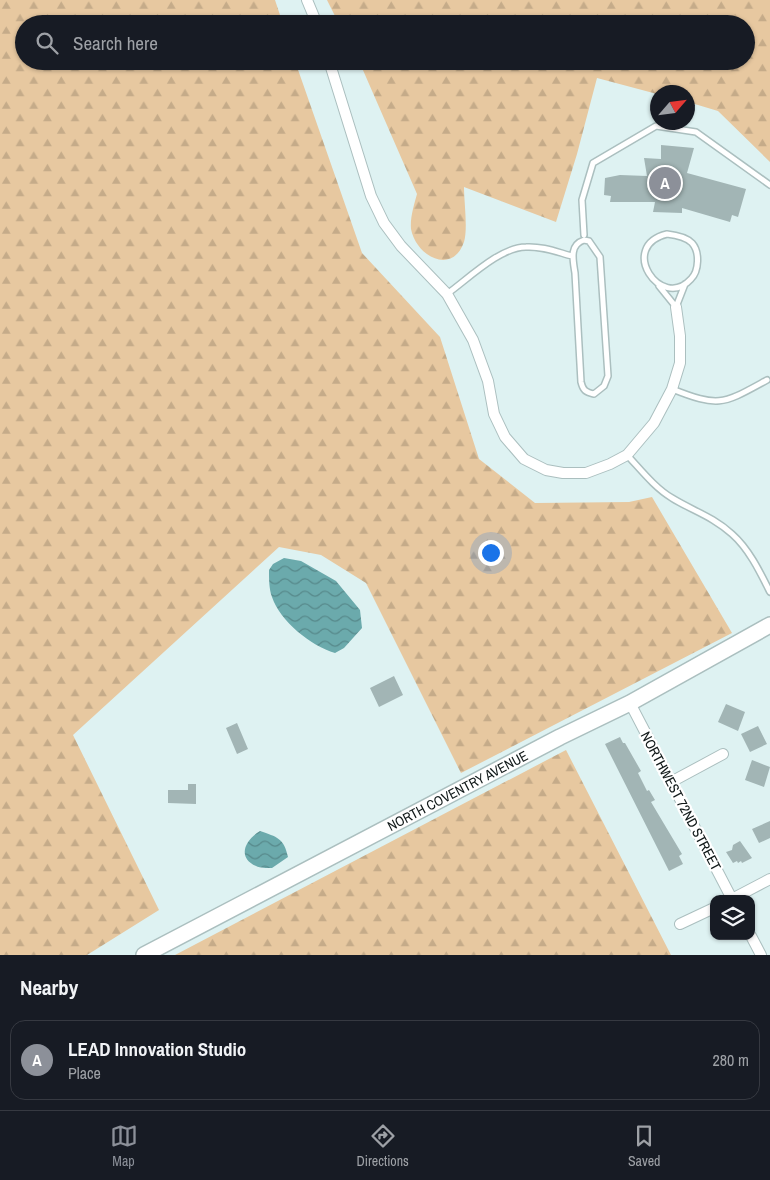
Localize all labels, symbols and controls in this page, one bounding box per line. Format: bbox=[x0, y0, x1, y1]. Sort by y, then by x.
search box bbox=[15, 15, 755, 70]
icon: search bbox=[33, 29, 61, 57]
text: Search here bbox=[73, 30, 158, 56]
north arrow bbox=[650, 85, 695, 130]
pin: A bbox=[649, 164, 681, 202]
your location bbox=[478, 540, 504, 566]
street label: NORTHWEST 72ND STREET bbox=[637, 729, 725, 873]
street label: NORTH COVENTRY AVENUE bbox=[384, 746, 531, 835]
map controls bbox=[710, 895, 755, 940]
button: layers bbox=[710, 895, 755, 940]
text: Nearby bbox=[20, 973, 78, 1002]
text: LEAD Innovation Studio bbox=[68, 1036, 246, 1062]
text: A bbox=[32, 1049, 42, 1071]
text: 280 m bbox=[713, 1049, 749, 1071]
text: Place bbox=[68, 1062, 101, 1084]
tab: Map bbox=[110, 1122, 138, 1170]
tab: Directions bbox=[357, 1122, 409, 1170]
tab: Saved bbox=[628, 1122, 660, 1170]

